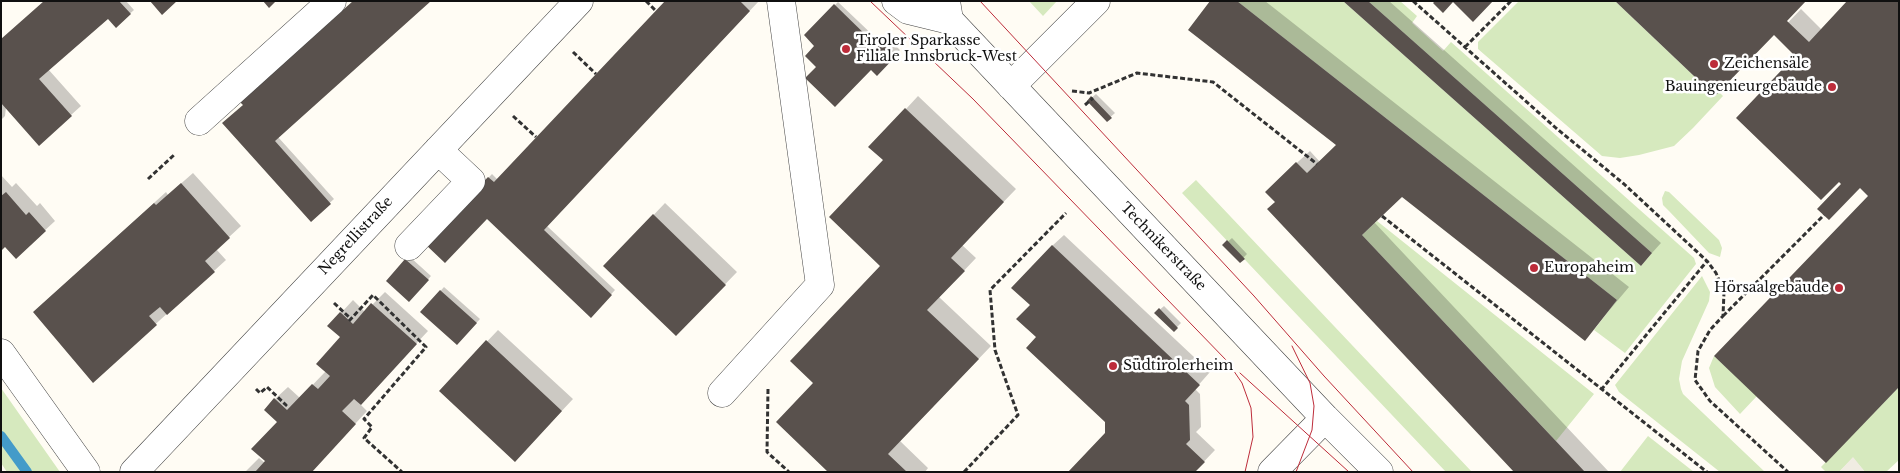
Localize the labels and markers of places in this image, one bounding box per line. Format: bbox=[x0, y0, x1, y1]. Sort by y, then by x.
place label: Tiroler Sparkasse Filiale Innsbruck-West bbox=[856, 33, 1017, 65]
marker: Tiroler Sparkasse Filiale Innsbruck-West bbox=[840, 43, 852, 55]
place label: Zeichensäle bbox=[1724, 56, 1809, 72]
marker: Zeichensäle bbox=[1708, 58, 1720, 70]
place label: Bauingenieurgebäude bbox=[1665, 79, 1822, 95]
marker: Bauingenieurgebäude bbox=[1826, 81, 1838, 93]
place label: Europaheim bbox=[1544, 260, 1634, 276]
marker: Europaheim bbox=[1528, 262, 1540, 274]
place label: Hörsaalgebäude bbox=[1714, 280, 1829, 296]
marker: Hörsaalgebäude bbox=[1833, 282, 1845, 294]
place label: Südtirolerheim bbox=[1123, 358, 1233, 374]
marker: Südtirolerheim bbox=[1107, 360, 1119, 372]

